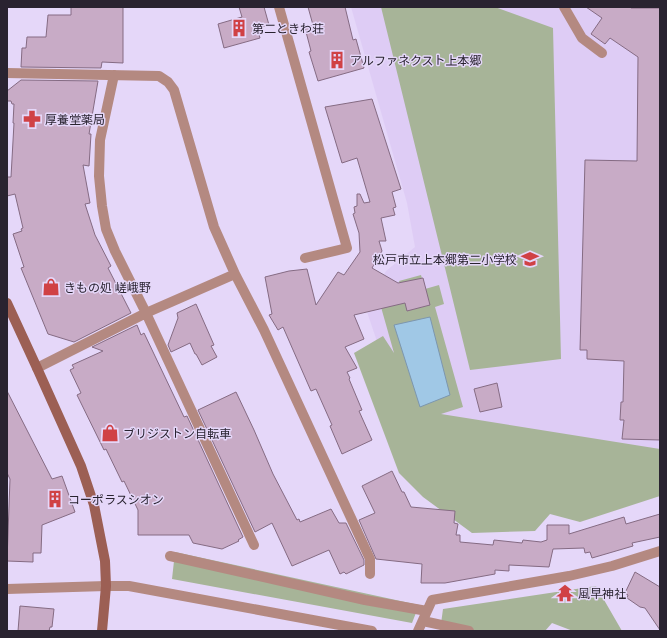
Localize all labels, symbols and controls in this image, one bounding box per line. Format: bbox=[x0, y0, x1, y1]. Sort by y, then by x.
building icon: 第二ときわ荘 bbox=[229, 18, 249, 38]
place label: 第二ときわ荘 bbox=[252, 22, 324, 35]
building icon: アルファネクスト上本郷 bbox=[327, 50, 347, 70]
place label: アルファネクスト上本郷 bbox=[350, 54, 482, 67]
pharmacy icon: 厚養堂薬局 bbox=[22, 109, 42, 129]
place label: 厚養堂薬局 bbox=[45, 113, 105, 126]
school or university icon: 松戸市立上本郷第二小学校 bbox=[520, 249, 540, 269]
place label: 松戸市立上本郷第二小学校 bbox=[373, 253, 517, 266]
shop icon: きもの処 嵯峨野 bbox=[41, 277, 61, 297]
place label: きもの処 嵯峨野 bbox=[64, 281, 151, 294]
shop icon: ブリジストン自転車 bbox=[100, 423, 120, 443]
place label: ブリジストン自転車 bbox=[123, 427, 231, 440]
building icon: コーポラスシオン bbox=[45, 489, 65, 509]
place label: コーポラスシオン bbox=[68, 493, 164, 506]
temple icon: 風早神社 bbox=[555, 583, 575, 603]
place label: 風早神社 bbox=[578, 587, 626, 600]

